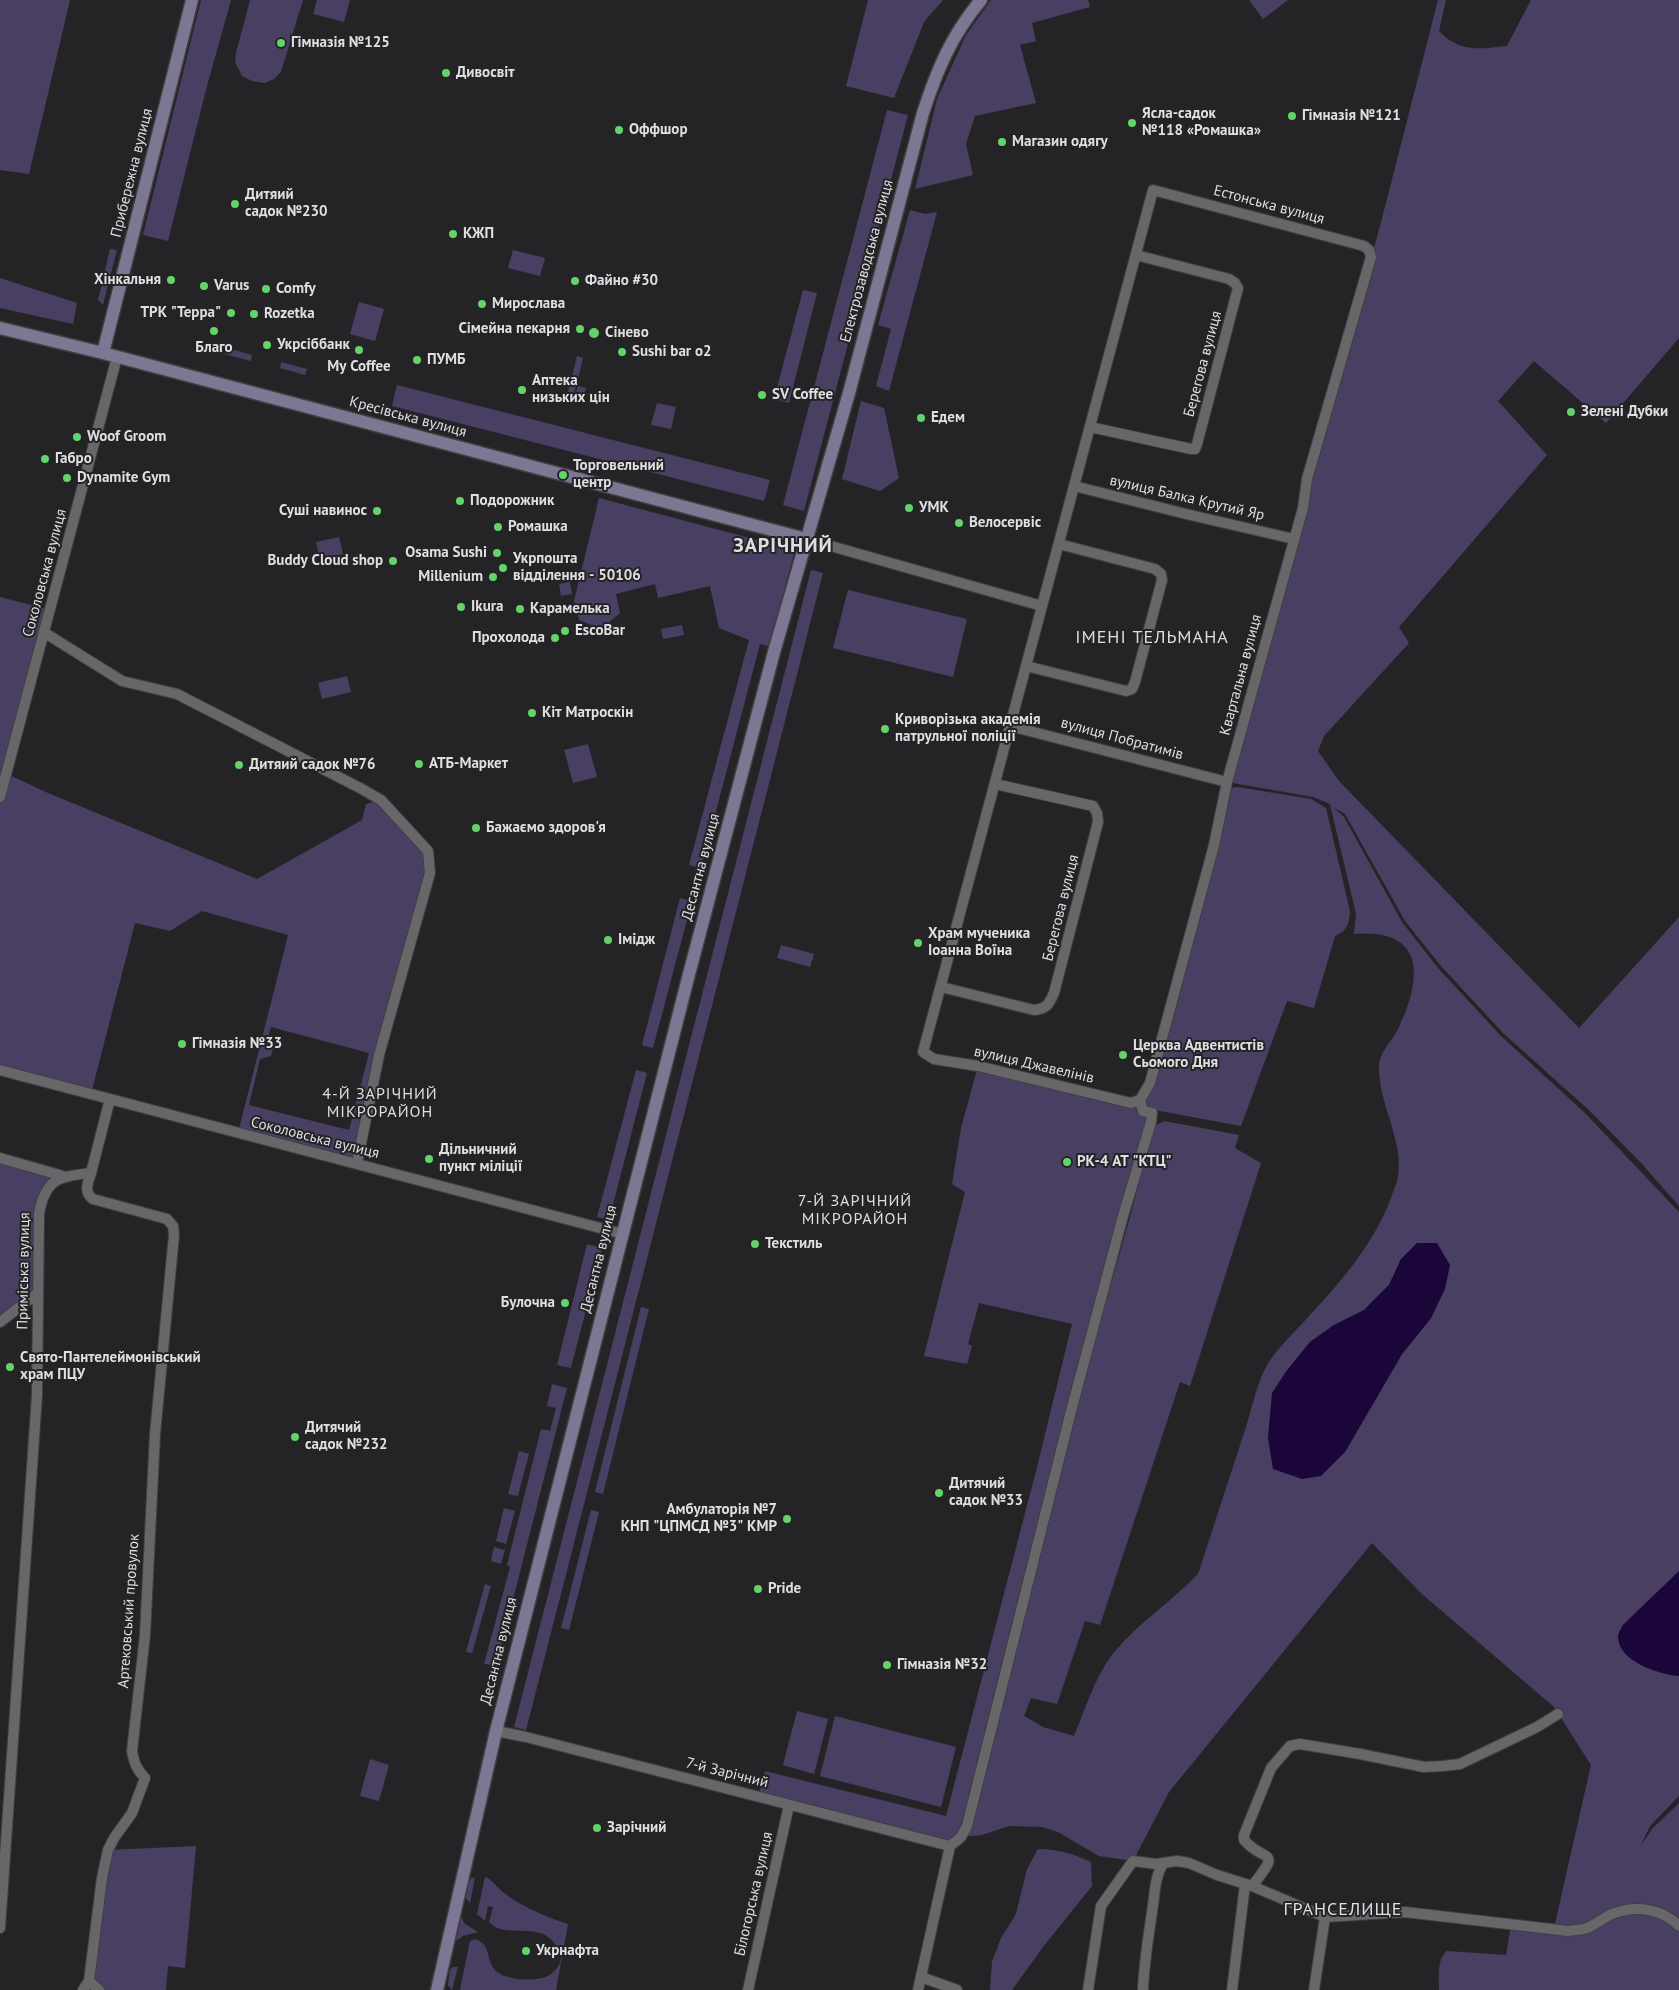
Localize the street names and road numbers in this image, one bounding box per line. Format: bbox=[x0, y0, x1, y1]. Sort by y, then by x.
street label: Прибережна вулиця bbox=[107, 107, 157, 239]
street label: Електрозаводська вулиця bbox=[837, 178, 897, 344]
street label: Естонська вулиця bbox=[1212, 182, 1326, 228]
street label: Берегова вулиця bbox=[1180, 309, 1226, 419]
street label: Кресівська вулиця bbox=[347, 393, 469, 441]
street label: вулиця Балка Крутий Яр bbox=[1108, 471, 1266, 525]
street label: Соколовська вулиця bbox=[19, 507, 71, 639]
street label: Квартальна вулиця bbox=[1216, 612, 1266, 738]
street label: вулиця Побратимів bbox=[1059, 714, 1185, 764]
street label: Десантна вулиця bbox=[678, 811, 724, 923]
street label: Берегова вулиця bbox=[1039, 853, 1083, 963]
street label: вулиця Джавелінів bbox=[972, 1042, 1096, 1088]
street label: Соколовська вулиця bbox=[249, 1113, 381, 1163]
street label: Десантна вулиця bbox=[577, 1203, 621, 1315]
street label: Приміська вулиця bbox=[14, 1212, 34, 1330]
street label: Артековський провулок bbox=[115, 1533, 143, 1689]
street label: Десантна вулиця bbox=[477, 1595, 521, 1707]
street label: 7-й Зарічний bbox=[684, 1754, 770, 1792]
street label: Білогорська вулиця bbox=[731, 1830, 777, 1958]

